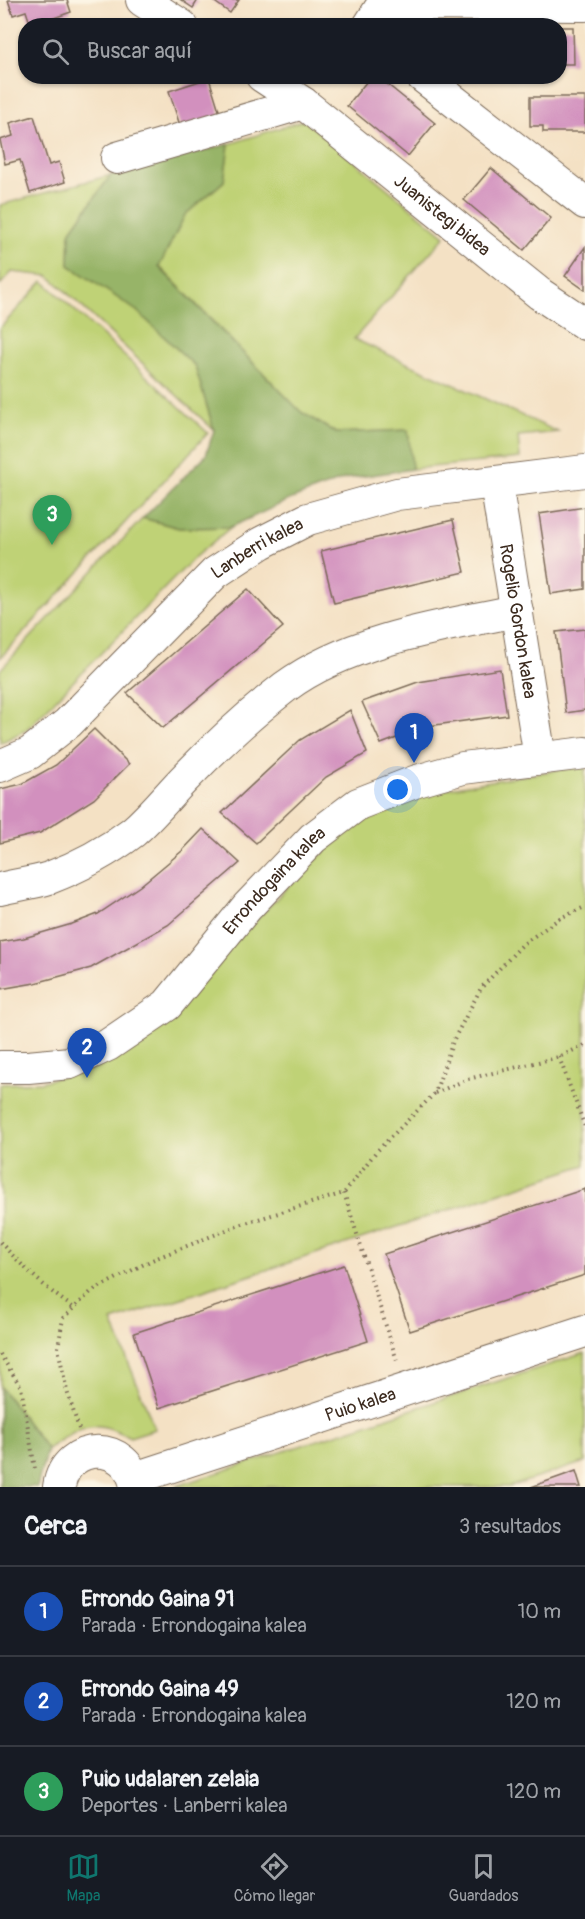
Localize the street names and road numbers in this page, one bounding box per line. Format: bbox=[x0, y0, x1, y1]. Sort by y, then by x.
street label: Juanistegi bidea bbox=[389, 170, 495, 262]
street label: Lanberri kalea bbox=[207, 512, 307, 585]
street label: Rogelio Gordon kalea bbox=[494, 542, 541, 700]
street label: Errondogaina kalea bbox=[218, 822, 330, 939]
street label: Puio kalea bbox=[322, 1383, 399, 1427]

